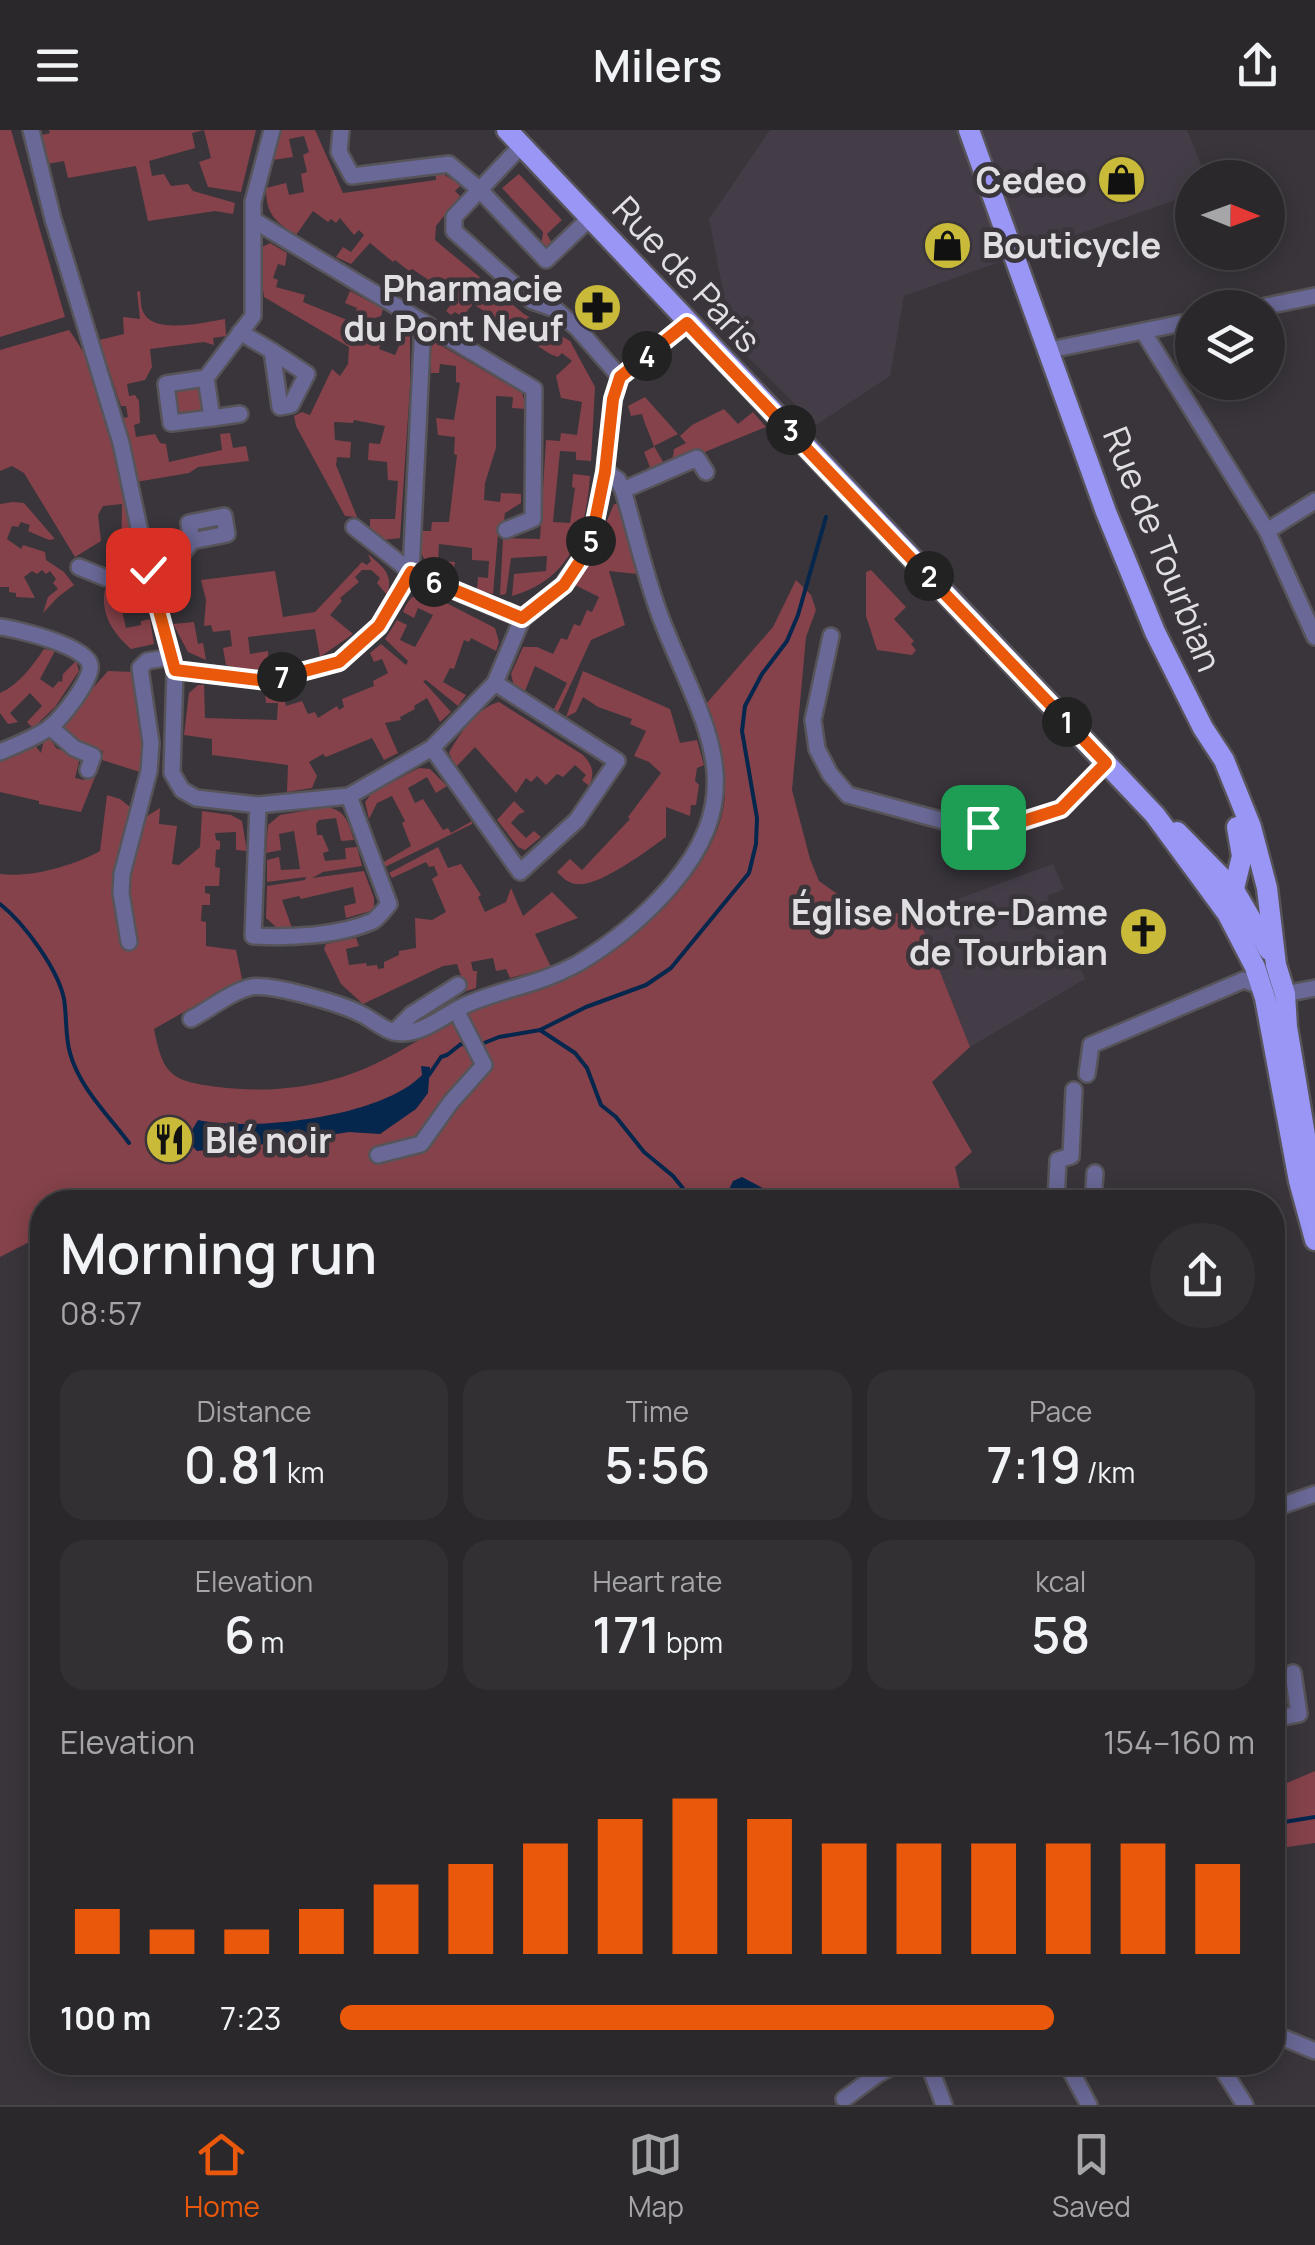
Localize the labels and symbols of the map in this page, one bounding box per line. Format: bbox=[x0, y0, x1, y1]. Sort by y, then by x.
shop icon: Cedeo bbox=[1096, 154, 1148, 206]
place label: Cedeo bbox=[976, 156, 1087, 204]
north arrow bbox=[1175, 160, 1285, 270]
street label: Rue de Paris bbox=[602, 185, 772, 363]
shop icon: Bouticycle bbox=[921, 219, 973, 271]
place label: Bouticycle bbox=[982, 221, 1161, 269]
place label: Pharmacie du Pont Neuf bbox=[343, 264, 563, 352]
pharmacy icon: Pharmacie du Pont Neuf bbox=[572, 282, 624, 334]
pin: 4 bbox=[622, 331, 672, 381]
pin: 3 bbox=[766, 405, 816, 455]
street label: Rue de Tourbian bbox=[1092, 420, 1234, 678]
pin: 5 bbox=[566, 516, 616, 566]
pin bbox=[106, 528, 191, 613]
pin: 2 bbox=[904, 551, 954, 601]
pin: 6 bbox=[409, 557, 459, 607]
pin: 7 bbox=[257, 652, 307, 702]
pin: 1 bbox=[1042, 697, 1092, 747]
pin bbox=[941, 785, 1026, 870]
place label: Église Notre-Dame de Tourbian bbox=[791, 888, 1108, 976]
church icon: Église Notre-Dame de Tourbian bbox=[1117, 906, 1169, 958]
restaurant icon: Blé noir bbox=[144, 1114, 196, 1166]
place label: Blé noir bbox=[205, 1116, 332, 1164]

